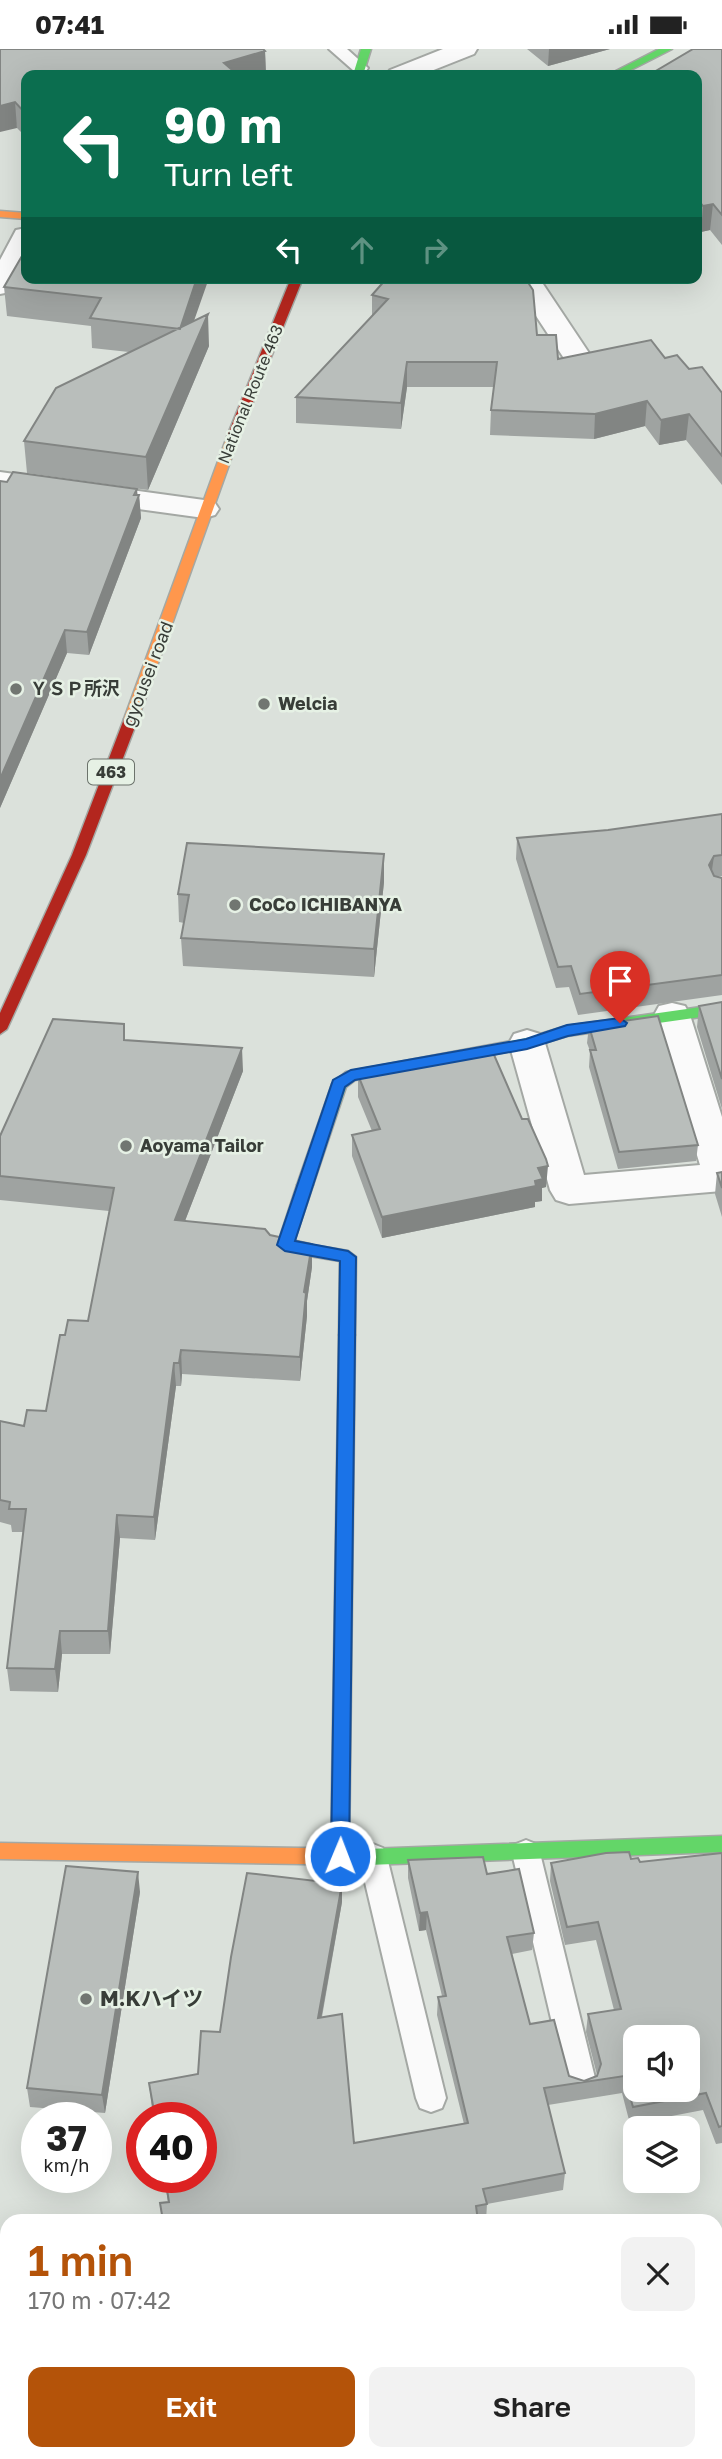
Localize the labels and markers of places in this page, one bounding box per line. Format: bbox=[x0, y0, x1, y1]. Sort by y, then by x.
place label: ＹＳＰ所沢 bbox=[30, 677, 120, 699]
marker: ＹＳＰ所沢 bbox=[8, 681, 24, 697]
place label: Welcia bbox=[278, 692, 337, 714]
marker: Welcia bbox=[256, 696, 272, 712]
place label: CoCo ICHIBANYA bbox=[249, 893, 402, 915]
marker: CoCo ICHIBANYA bbox=[227, 897, 243, 913]
pin bbox=[590, 951, 650, 1023]
place label: Aoyama Tailor bbox=[140, 1134, 264, 1156]
marker: Aoyama Tailor bbox=[118, 1138, 134, 1154]
place label: M.Kハイツ bbox=[100, 1985, 203, 2011]
marker: M.Kハイツ bbox=[78, 1991, 94, 2007]

